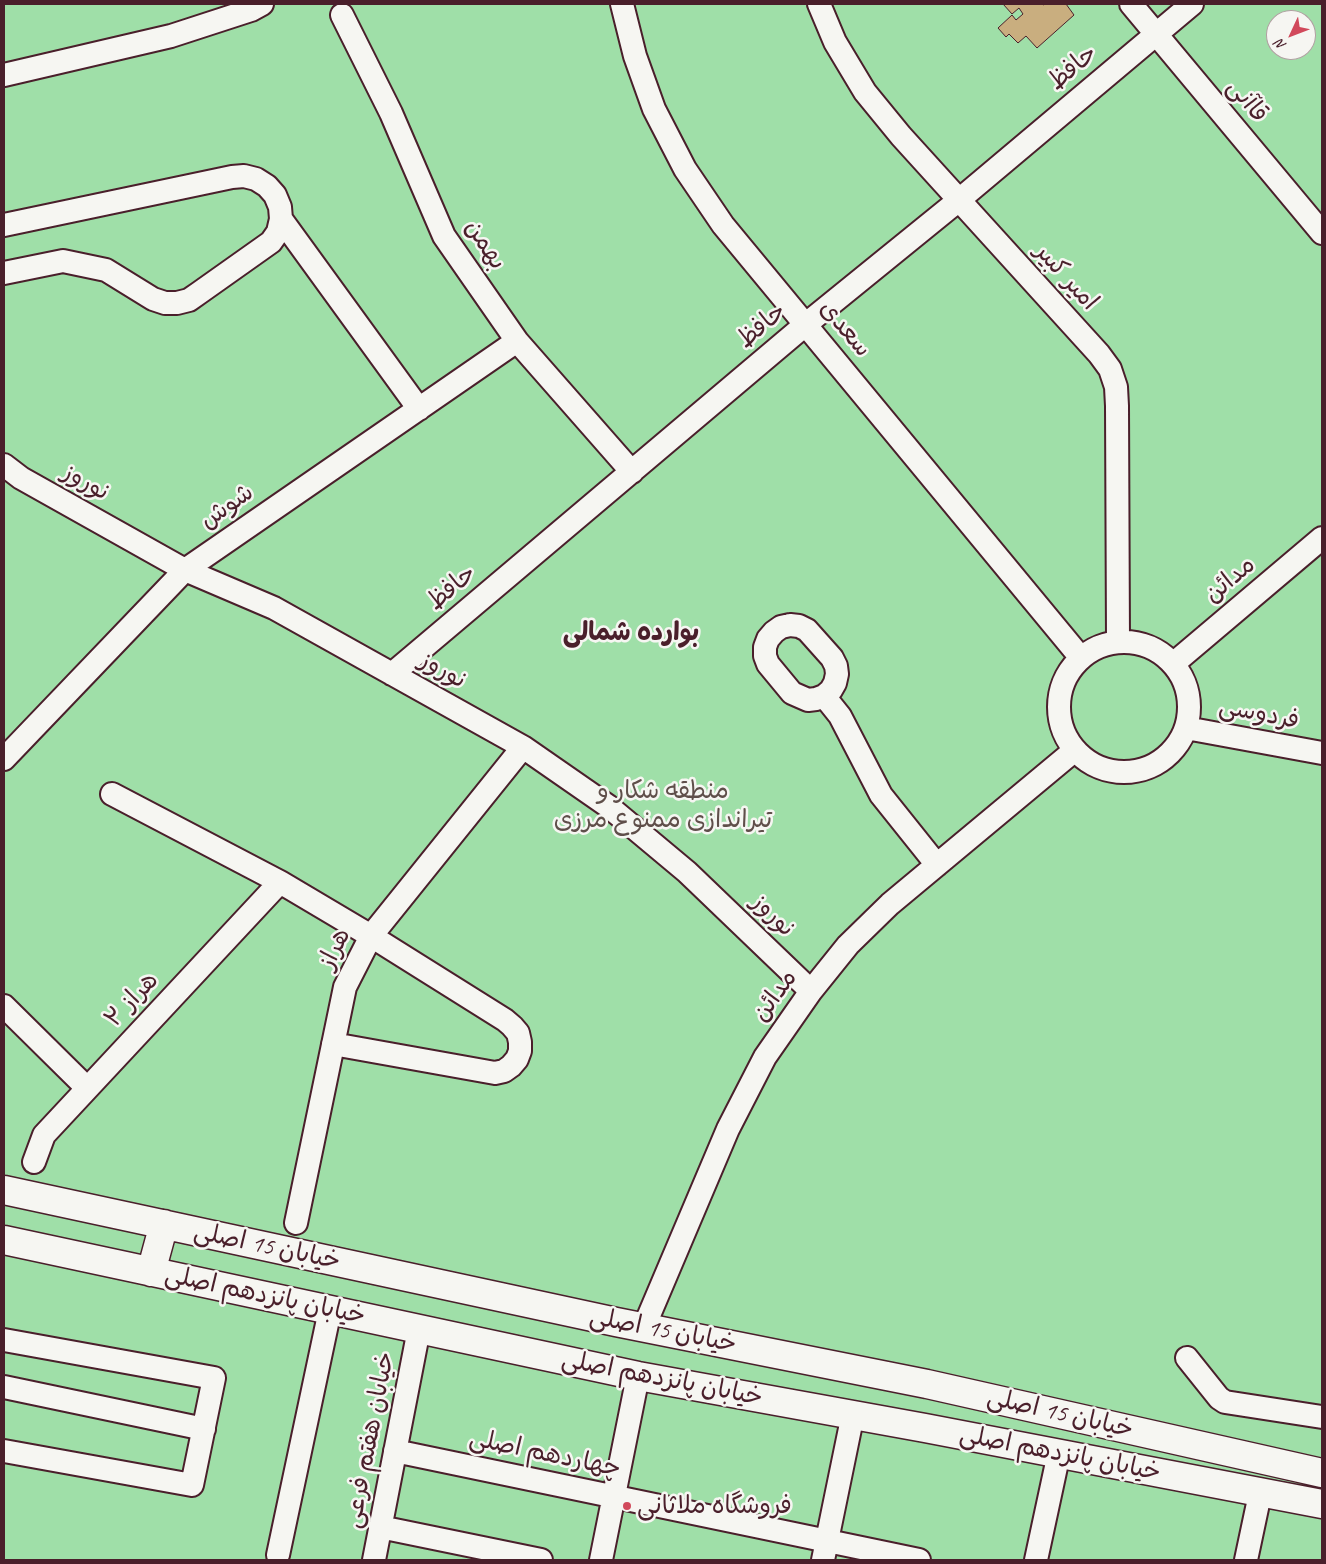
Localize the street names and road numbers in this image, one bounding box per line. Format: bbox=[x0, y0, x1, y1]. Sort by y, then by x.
street label: حافظ bbox=[1042, 39, 1104, 97]
street label: قاآنی bbox=[1220, 73, 1274, 129]
street label: بهمن bbox=[458, 214, 512, 276]
street label: امیر کبیر bbox=[1028, 237, 1104, 317]
street label: سعدی bbox=[813, 294, 877, 364]
street label: حافظ bbox=[731, 297, 793, 355]
street label: نوروز bbox=[57, 458, 115, 508]
street label: شوش bbox=[194, 478, 260, 536]
street label: مدائن bbox=[1198, 550, 1262, 610]
street label: حافظ bbox=[421, 559, 483, 617]
street label: نوروز bbox=[414, 646, 472, 696]
street label: فردوسی bbox=[1216, 692, 1302, 736]
street label: نوروز bbox=[744, 888, 802, 944]
street label: هراز bbox=[312, 923, 358, 975]
street label: مدائن bbox=[746, 964, 804, 1028]
street label: هراز ۲ bbox=[99, 966, 165, 1034]
street label: خیابان 15 اصلی bbox=[191, 1217, 343, 1277]
street label: خیابان پانزدهم اصلی bbox=[162, 1260, 368, 1332]
street label: خیابان 15 اصلی bbox=[587, 1302, 739, 1360]
street label: خیابان پانزدهم اصلی bbox=[559, 1345, 765, 1413]
street label: خیابان هفتم فرعی bbox=[338, 1349, 402, 1531]
street label: خیابان 15 اصلی bbox=[984, 1383, 1136, 1445]
street label: خیابان پانزدهم اصلی bbox=[957, 1420, 1163, 1488]
street label: چهاردهم اصلی bbox=[467, 1423, 623, 1485]

